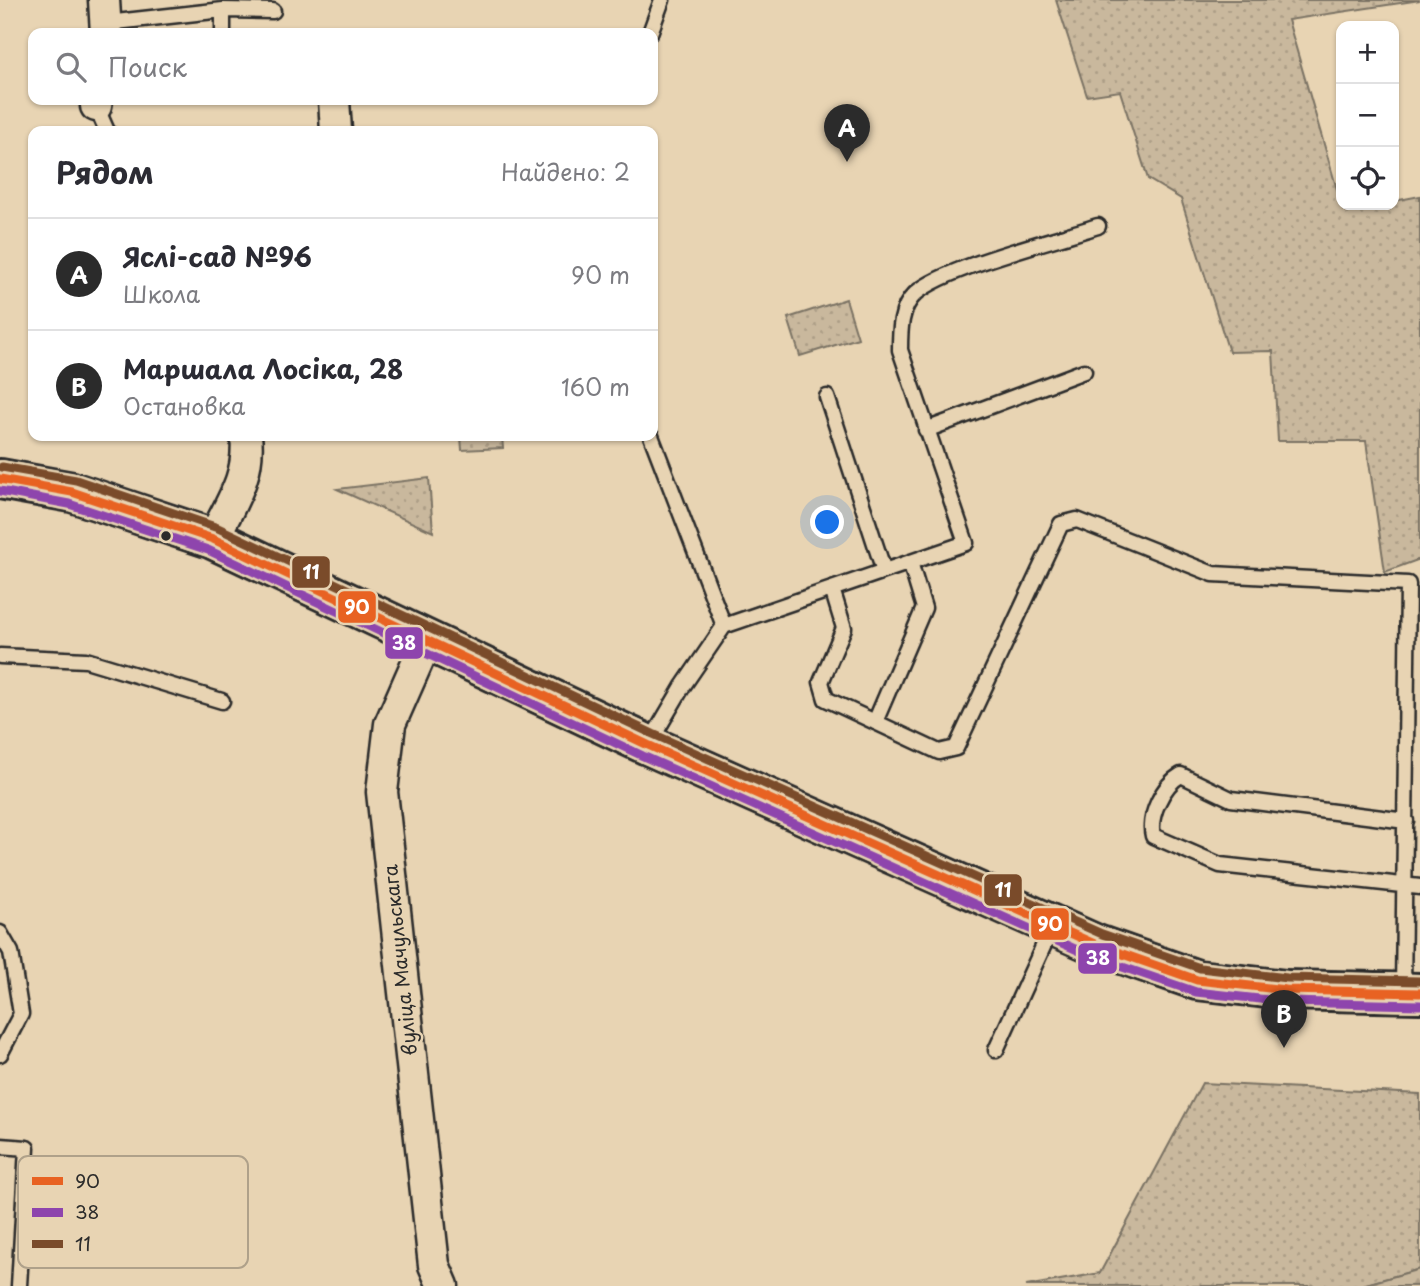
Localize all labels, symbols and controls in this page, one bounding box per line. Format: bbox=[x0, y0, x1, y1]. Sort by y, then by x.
map controls bbox=[1336, 21, 1399, 210]
button: + bbox=[1336, 21, 1399, 84]
search box bbox=[28, 28, 658, 105]
text: Поиск bbox=[108, 47, 187, 86]
icon: search bbox=[52, 48, 90, 86]
button: − bbox=[1336, 84, 1399, 147]
pin: A bbox=[824, 104, 870, 162]
button: locate bbox=[1336, 147, 1399, 210]
text: Рядом bbox=[56, 149, 154, 194]
text: Найдено: 2 bbox=[501, 154, 630, 189]
text: Яслі-сад №96 bbox=[123, 237, 312, 276]
text: A bbox=[70, 257, 88, 292]
text: 90 m bbox=[571, 257, 630, 292]
text: Школа bbox=[123, 276, 200, 311]
text: Маршала Лосіка, 28 bbox=[123, 349, 403, 388]
text: B bbox=[71, 369, 87, 404]
text: 160 m bbox=[561, 369, 630, 404]
text: Остановка bbox=[123, 388, 245, 423]
your location bbox=[810, 505, 844, 539]
unlabelled marker bbox=[159, 529, 173, 543]
line badge: 11 bbox=[291, 555, 331, 589]
text: 11 bbox=[302, 557, 320, 585]
line badge: 90 bbox=[337, 590, 377, 624]
text: 90 bbox=[344, 592, 370, 620]
line badge: 38 bbox=[384, 626, 424, 660]
text: 38 bbox=[392, 628, 416, 656]
street label: вуліца Мачульскага bbox=[375, 863, 423, 1057]
line badge: 11 bbox=[983, 873, 1023, 907]
text: 11 bbox=[994, 875, 1012, 903]
line badge: 90 bbox=[1030, 907, 1070, 941]
text: 90 bbox=[1037, 909, 1063, 937]
line badge: 38 bbox=[1077, 942, 1118, 975]
text: 38 bbox=[1086, 943, 1110, 971]
pin: B bbox=[1261, 990, 1307, 1048]
legend bbox=[18, 1156, 248, 1268]
text: 90 bbox=[75, 1166, 100, 1194]
text: 38 bbox=[75, 1197, 99, 1225]
text: 11 bbox=[75, 1229, 91, 1257]

